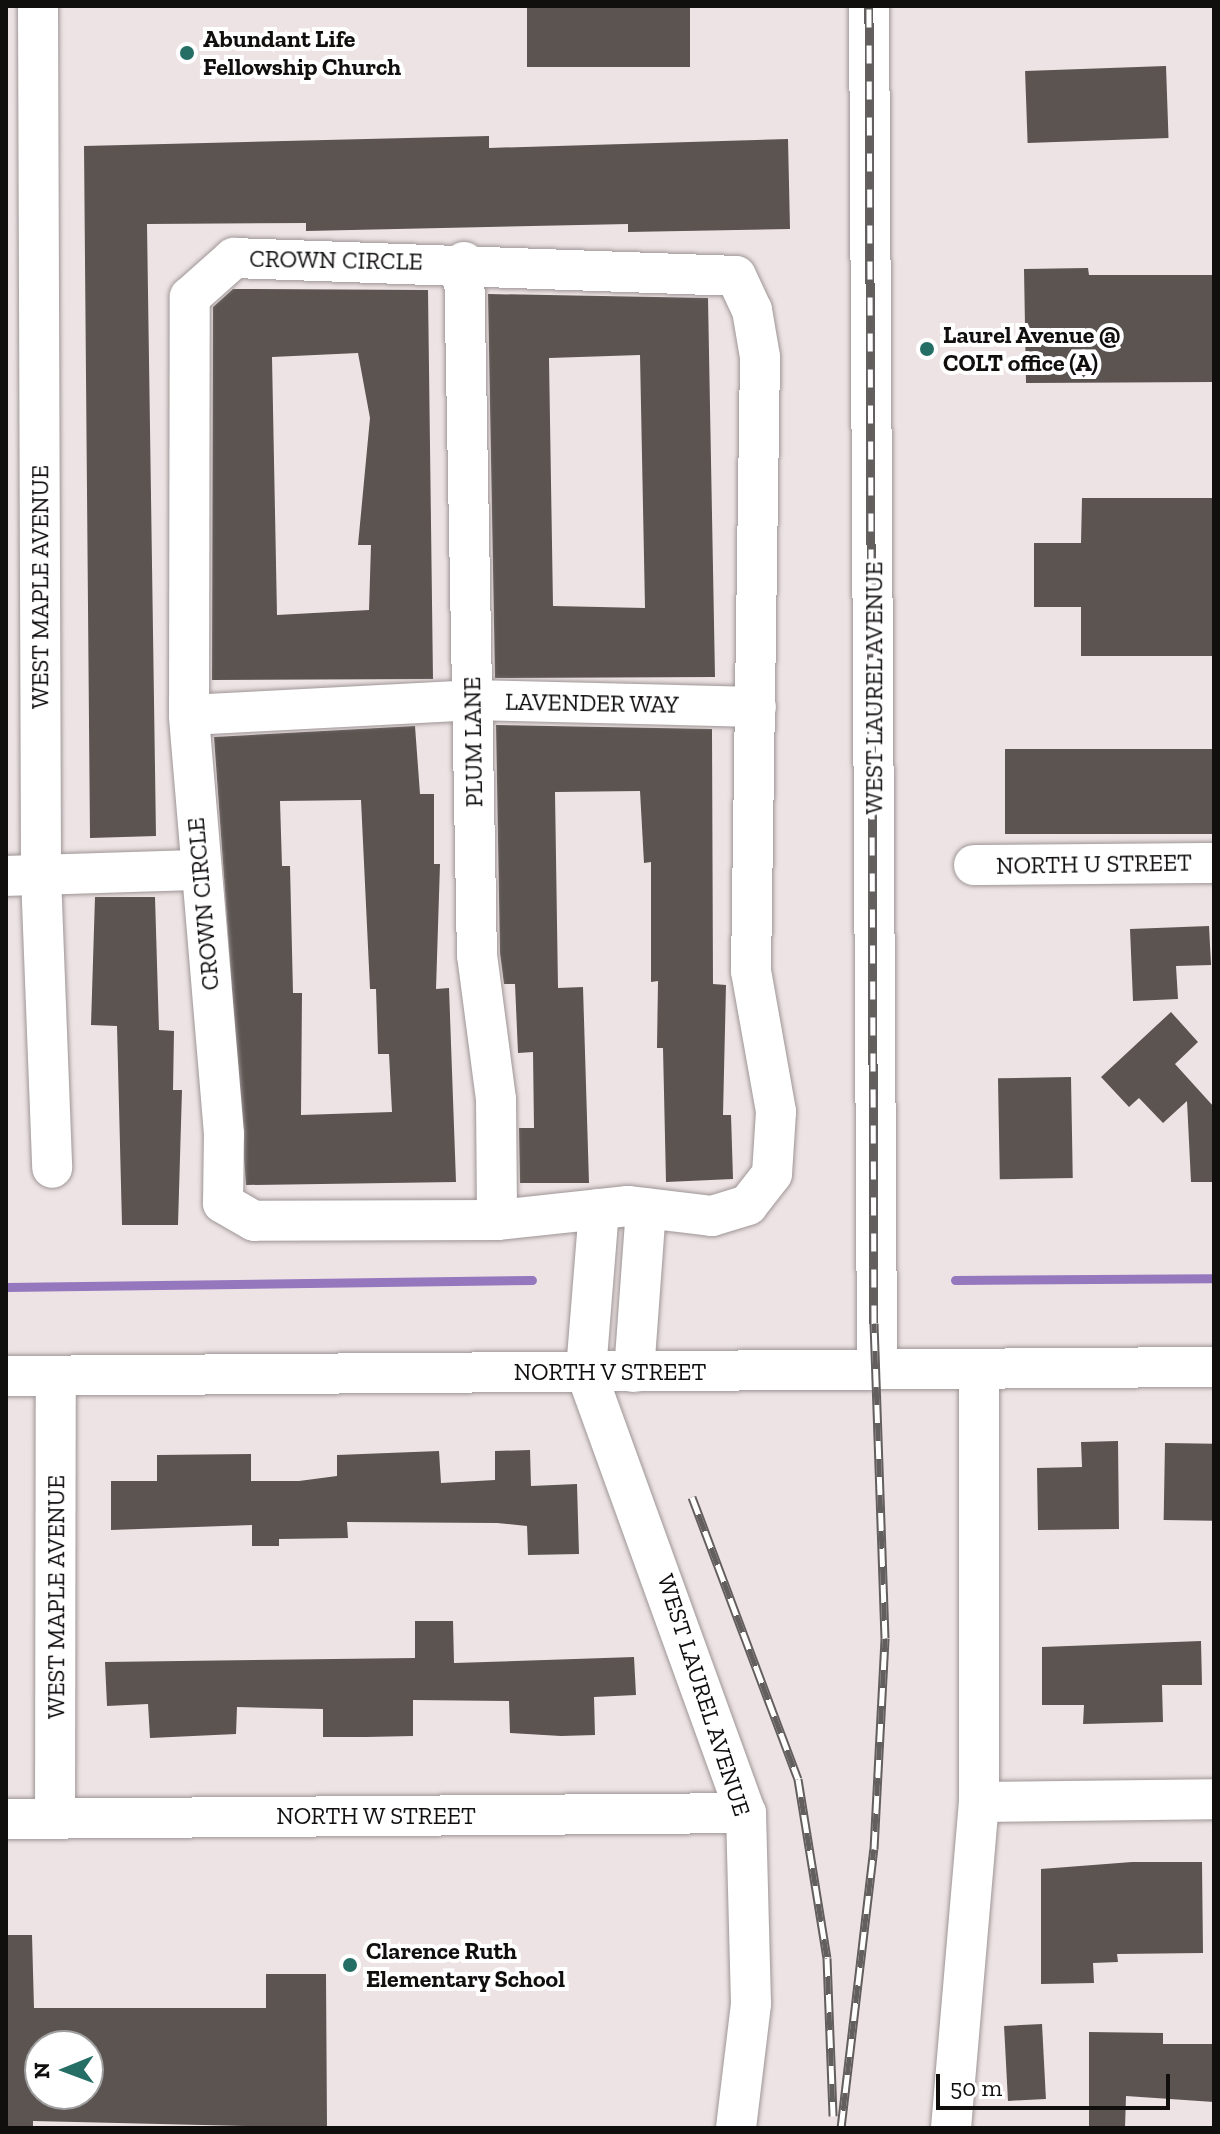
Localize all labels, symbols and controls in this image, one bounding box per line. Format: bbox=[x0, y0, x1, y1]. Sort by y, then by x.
place label: Abundant Life Fellowship Church bbox=[203, 25, 401, 81]
marker: Abundant Life Fellowship Church bbox=[178, 44, 196, 62]
street label: CROWN CIRCLE bbox=[249, 244, 423, 276]
place label: Laurel Avenue @ COLT office (A) bbox=[943, 321, 1121, 377]
marker: Laurel Avenue @ COLT office (A) bbox=[918, 340, 936, 358]
street label: WEST MAPLE AVENUE bbox=[26, 464, 54, 710]
street label: WEST LAUREL AVENUE bbox=[860, 561, 888, 815]
street label: PLUM LANE bbox=[457, 676, 489, 808]
street label: LAVENDER WAY bbox=[504, 687, 680, 719]
street label: CROWN CIRCLE bbox=[181, 816, 225, 992]
street label: NORTH U STREET bbox=[996, 848, 1192, 880]
street label: NORTH V STREET bbox=[513, 1358, 707, 1386]
street label: WEST MAPLE AVENUE bbox=[42, 1474, 70, 1720]
street label: WEST LAUREL AVENUE bbox=[651, 1570, 757, 1820]
street label: NORTH W STREET bbox=[275, 1802, 477, 1830]
place label: Clarence Ruth Elementary School bbox=[366, 1937, 566, 1993]
marker: Clarence Ruth Elementary School bbox=[341, 1956, 359, 1974]
north arrow bbox=[24, 2030, 104, 2110]
scale bar bbox=[940, 2058, 1174, 2108]
text: N bbox=[28, 2062, 55, 2079]
text: 50 m bbox=[950, 2073, 1002, 2102]

